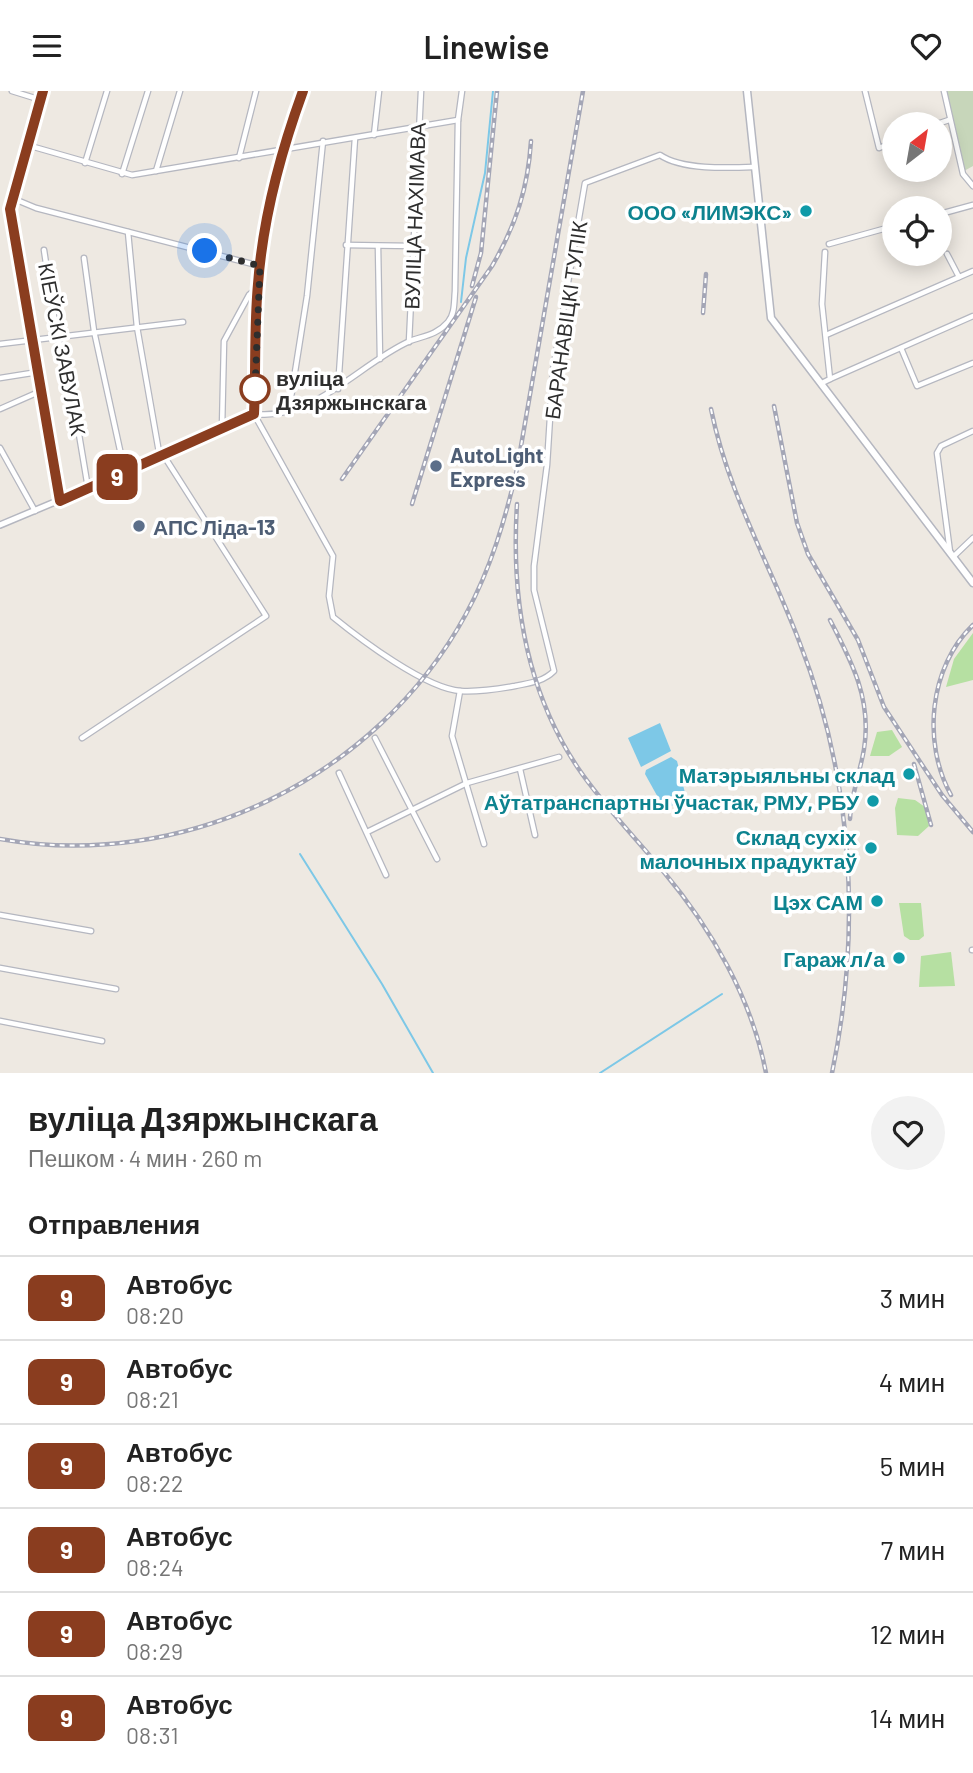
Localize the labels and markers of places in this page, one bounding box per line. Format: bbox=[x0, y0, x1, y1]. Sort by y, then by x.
place label: ООО «ЛИМЭКС» bbox=[627, 199, 792, 224]
marker: ООО «ЛИМЭКС» bbox=[798, 203, 814, 219]
place label: вуліца Дзяржынскага bbox=[276, 365, 427, 414]
marker: вуліца Дзяржынскага bbox=[240, 374, 270, 404]
place label: AutoLight Express bbox=[450, 442, 544, 491]
marker: AutoLight Express bbox=[428, 458, 444, 474]
place label: АПС Ліда-13 bbox=[153, 514, 275, 539]
marker: АПС Ліда-13 bbox=[131, 518, 147, 534]
place label: Матэрыяльны склад bbox=[679, 762, 895, 787]
marker: Матэрыяльны склад bbox=[901, 766, 917, 782]
place label: Аўтатранспартны ўчастак, РМУ, РБУ bbox=[484, 789, 860, 814]
marker: Аўтатранспартны ўчастак, РМУ, РБУ bbox=[865, 793, 881, 809]
place label: Склад сухіх малочных прадуктаў bbox=[639, 824, 857, 873]
marker: Склад сухіх малочных прадуктаў bbox=[863, 840, 879, 856]
place label: Цэх САМ bbox=[773, 889, 863, 914]
marker: Цэх САМ bbox=[869, 893, 885, 909]
place label: Гараж л/а bbox=[783, 946, 885, 971]
marker: Гараж л/а bbox=[891, 950, 907, 966]

